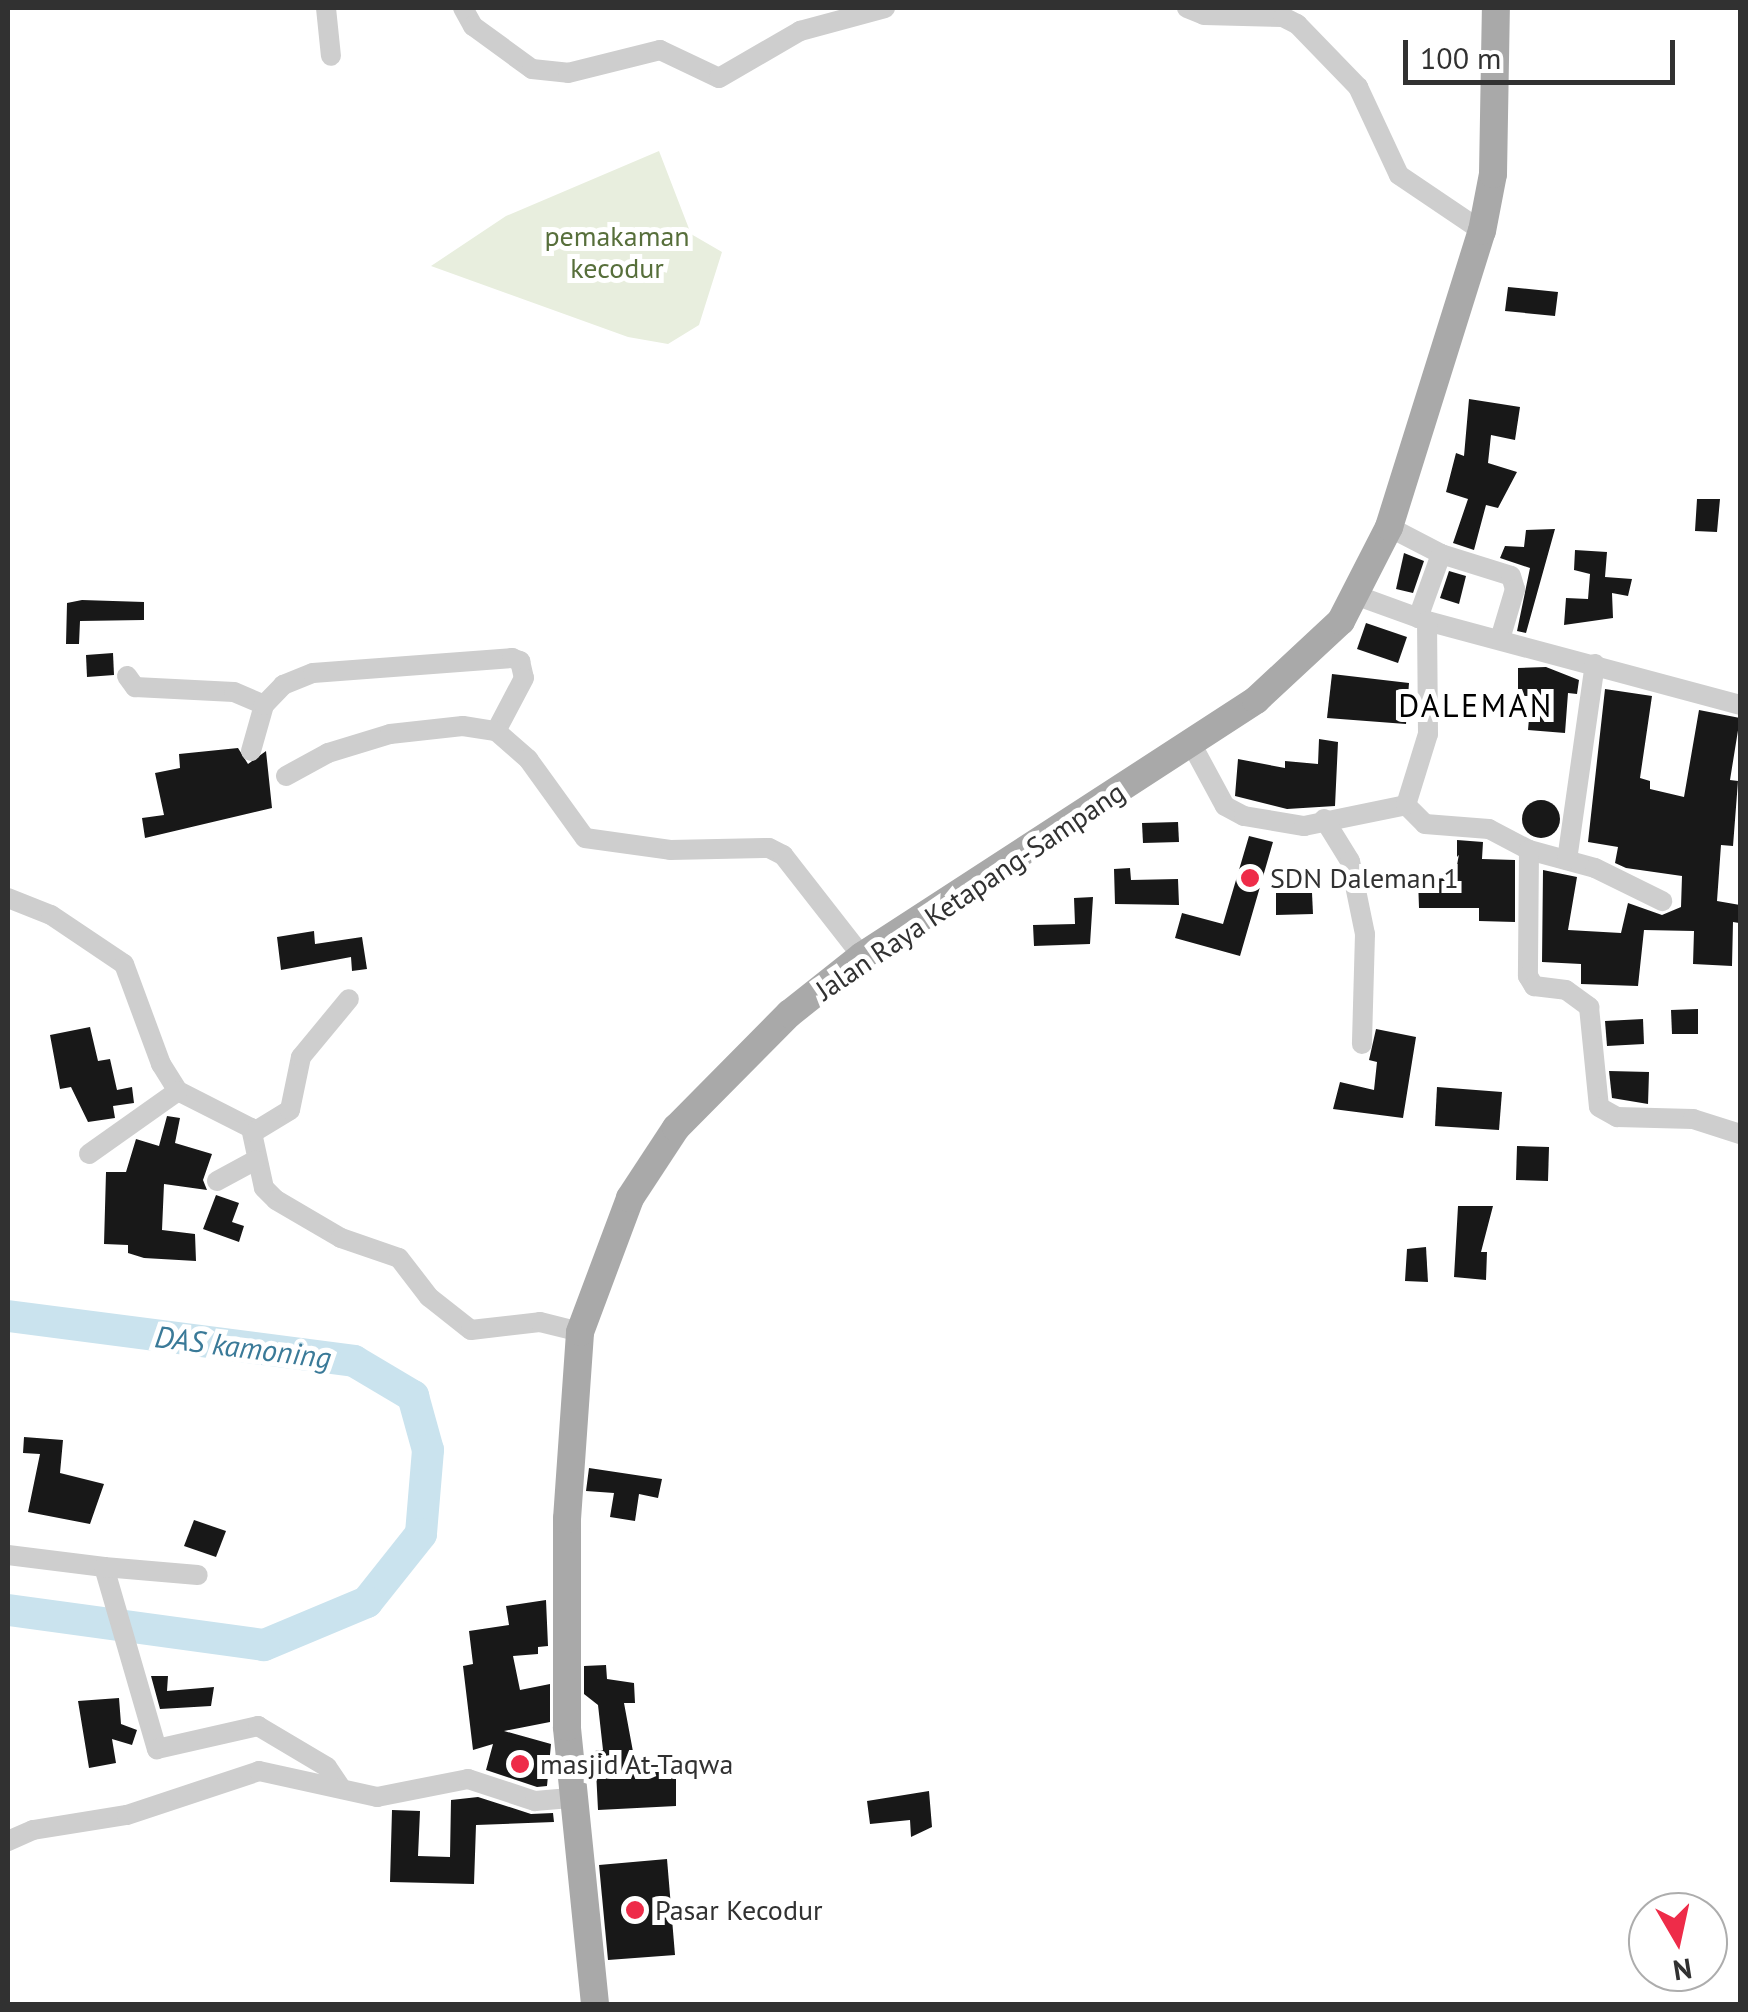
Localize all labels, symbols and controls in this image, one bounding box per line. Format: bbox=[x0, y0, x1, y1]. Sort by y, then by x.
scale bar bbox=[1408, 20, 1680, 82]
text: 100 m bbox=[1420, 38, 1501, 77]
park label: pemakaman kecodur bbox=[544, 219, 690, 285]
district label: DALEMAN bbox=[1398, 686, 1554, 724]
street label: Jalan Raya Ketapang-Sampang bbox=[809, 775, 1131, 1007]
place label: SDN Daleman 1 bbox=[1270, 861, 1459, 895]
marker: SDN Daleman 1 bbox=[1239, 867, 1261, 889]
water label: DAS kamoning bbox=[153, 1318, 333, 1376]
place label: masjid At-Taqwa bbox=[540, 1747, 734, 1781]
marker: masjid At-Taqwa bbox=[509, 1753, 531, 1775]
north arrow bbox=[1628, 1892, 1728, 1992]
place label: Pasar Kecodur bbox=[655, 1893, 823, 1927]
marker: Pasar Kecodur bbox=[624, 1899, 646, 1921]
text: N bbox=[1670, 1950, 1694, 1990]

